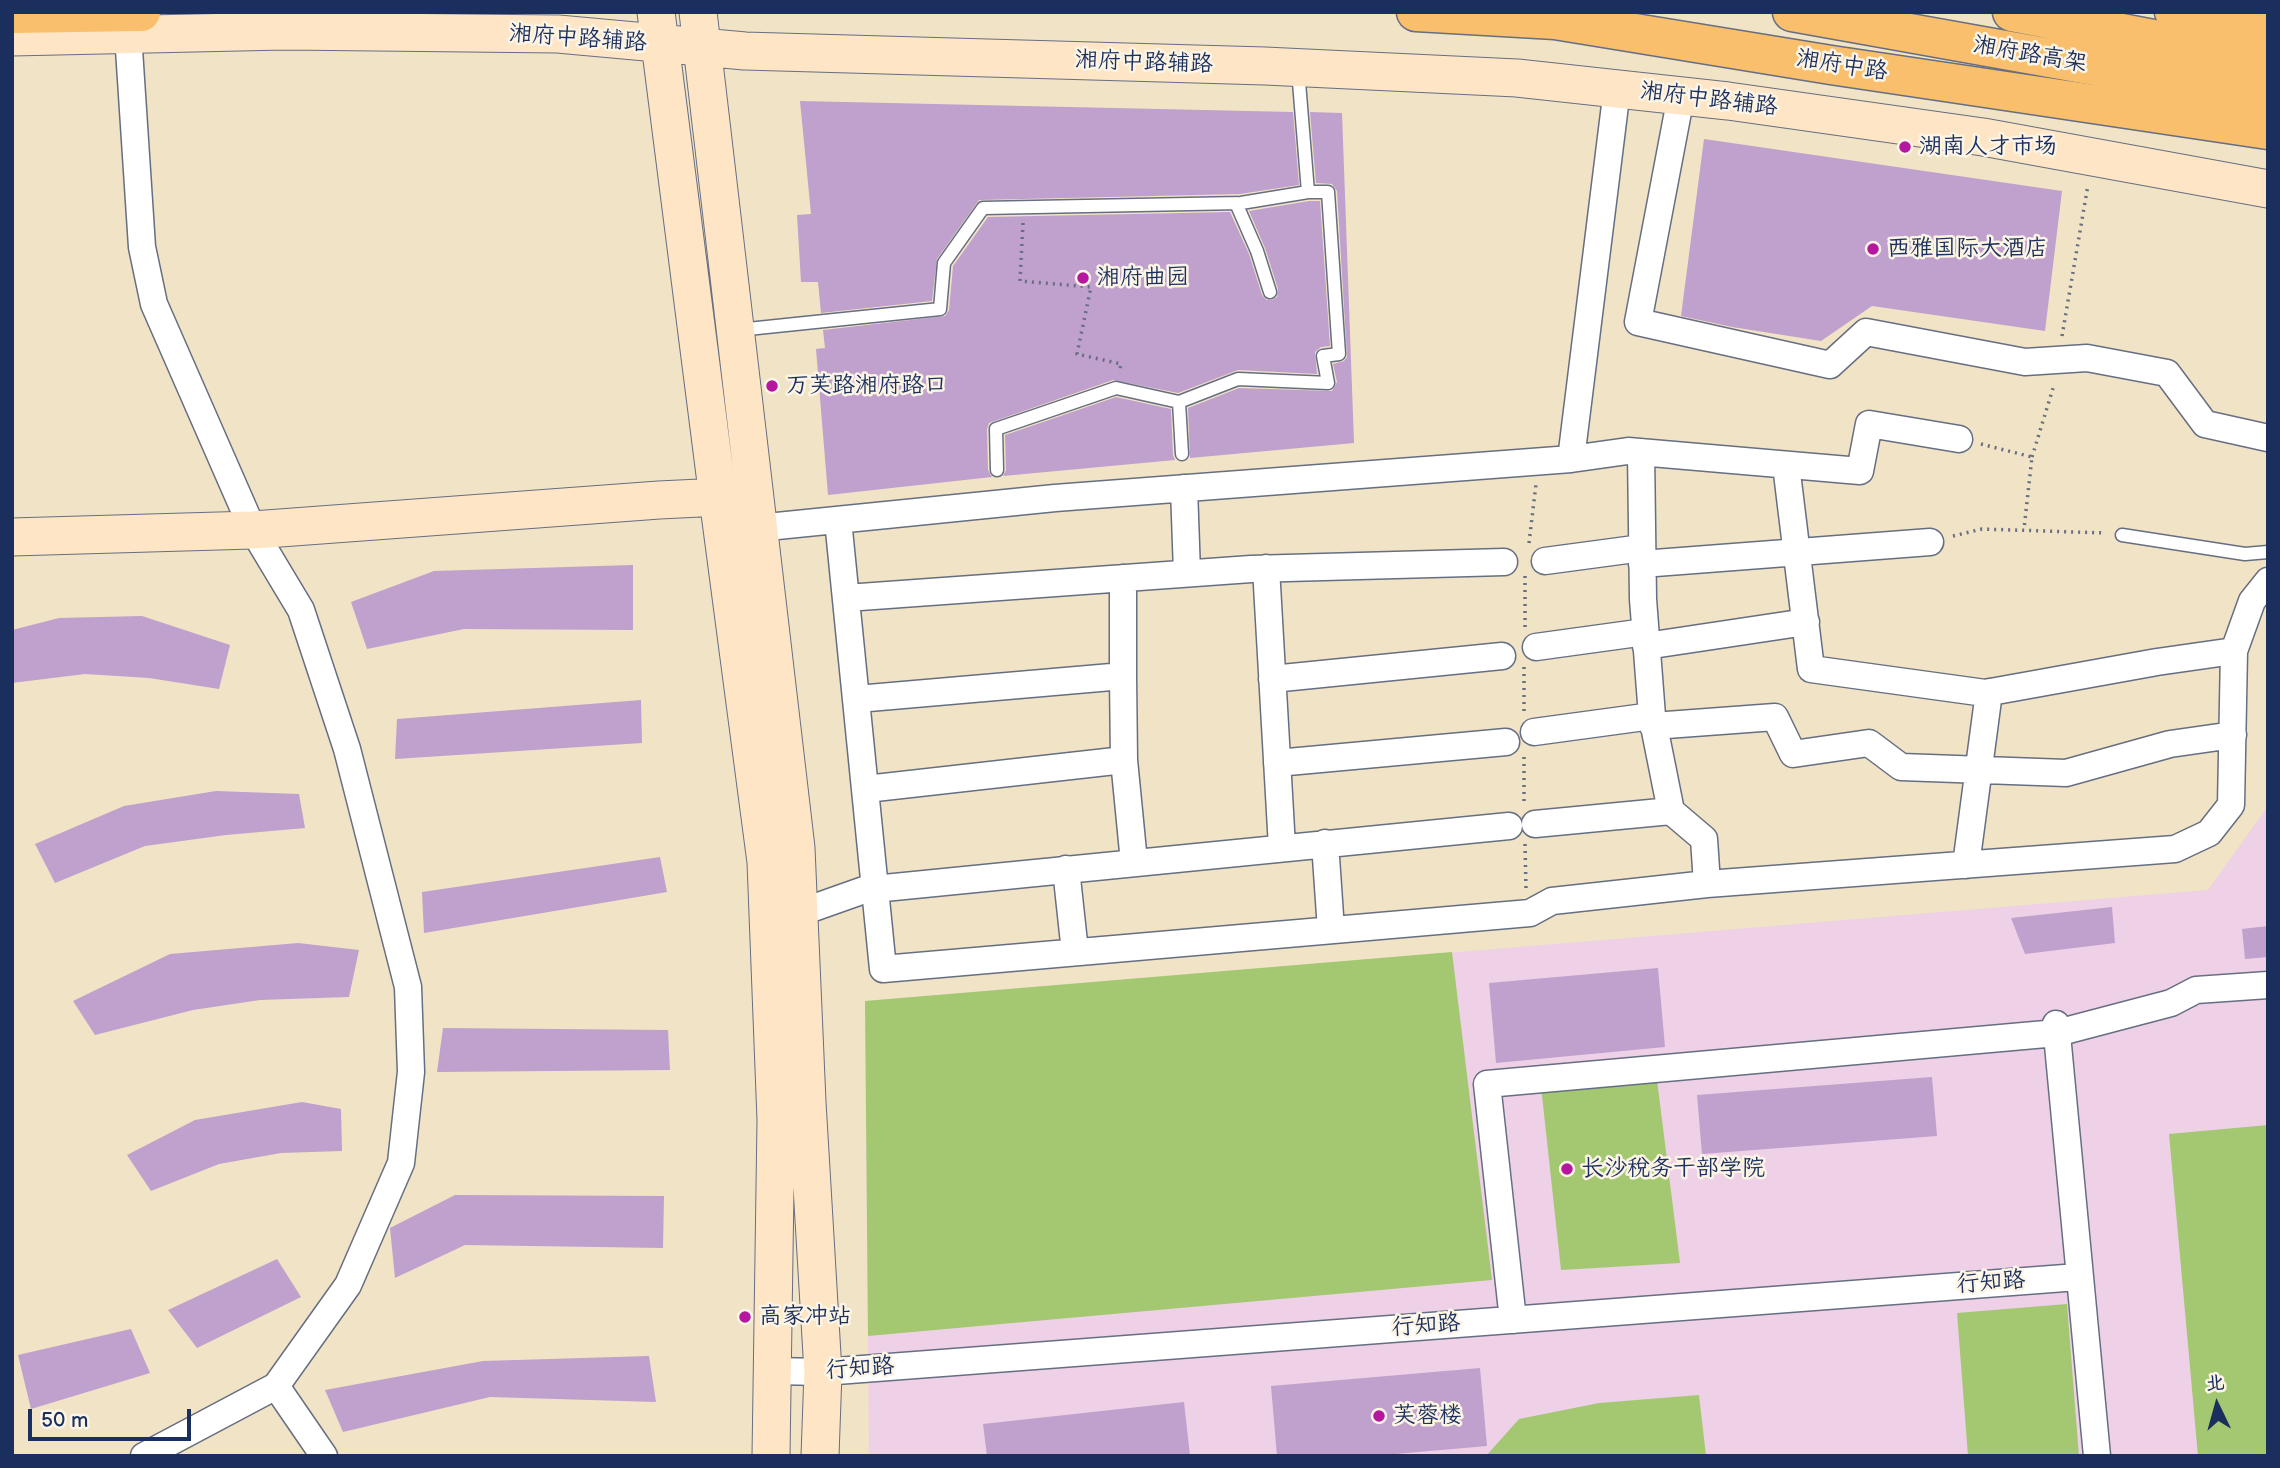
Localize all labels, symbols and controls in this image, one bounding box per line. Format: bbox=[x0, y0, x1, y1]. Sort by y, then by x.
street label: 湘府中路辅路 bbox=[508, 20, 648, 58]
street label: 湘府路高架 bbox=[1971, 31, 2089, 79]
street label: 湘府中路 bbox=[1794, 45, 1890, 87]
street label: 湘府中路辅路 bbox=[1075, 47, 1213, 79]
street label: 湘府中路辅路 bbox=[1639, 78, 1779, 122]
place label: 湖南人才市场 bbox=[1919, 133, 2057, 161]
marker: 湖南人才市场 bbox=[1897, 139, 1913, 155]
place label: 西雅国际大酒店 bbox=[1887, 235, 2048, 263]
marker: 西雅国际大酒店 bbox=[1865, 241, 1881, 257]
place label: 湘府曲园 bbox=[1097, 264, 1189, 292]
marker: 湘府曲园 bbox=[1075, 270, 1091, 286]
place label: 万芙路湘府路口 bbox=[786, 372, 947, 400]
marker: 万芙路湘府路口 bbox=[764, 378, 780, 394]
place label: 长沙税务干部学院 bbox=[1581, 1155, 1765, 1183]
marker: 长沙税务干部学院 bbox=[1559, 1161, 1575, 1177]
street label: 行知路 bbox=[1956, 1267, 2026, 1299]
place label: 高家冲站 bbox=[759, 1303, 851, 1331]
marker: 高家冲站 bbox=[737, 1309, 753, 1325]
street label: 行知路 bbox=[1391, 1310, 1461, 1342]
street label: 行知路 bbox=[825, 1353, 895, 1385]
north arrow bbox=[2182, 1370, 2252, 1440]
text: 北 bbox=[2205, 1371, 2226, 1396]
scale bar bbox=[32, 1394, 194, 1438]
place label: 芙蓉楼 bbox=[1393, 1402, 1462, 1430]
text: 50 m bbox=[41, 1408, 88, 1433]
marker: 芙蓉楼 bbox=[1371, 1408, 1387, 1424]

